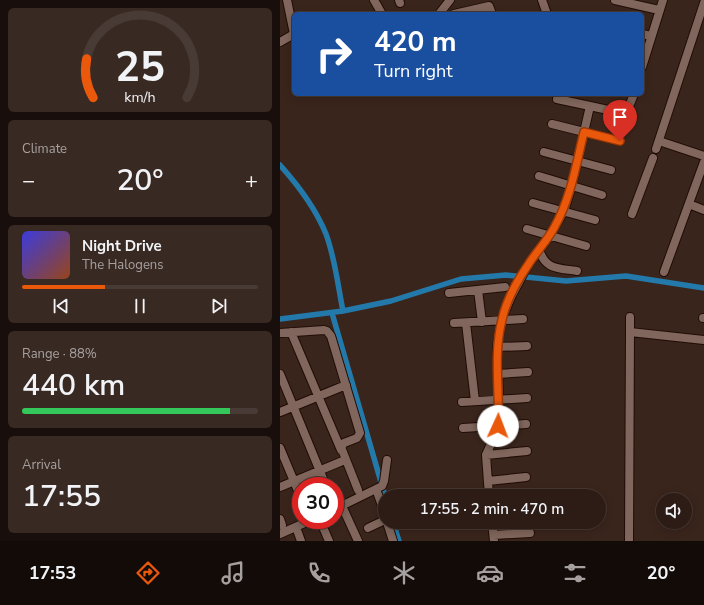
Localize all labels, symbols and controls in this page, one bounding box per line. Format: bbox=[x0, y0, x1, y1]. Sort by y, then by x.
text: 420 m bbox=[374, 23, 457, 61]
icon: right bbox=[308, 28, 360, 80]
text: 25 bbox=[115, 39, 165, 96]
text: Turn right bbox=[374, 59, 453, 83]
text: km/h bbox=[124, 88, 156, 107]
pin bbox=[603, 100, 637, 141]
icon: arrive bbox=[609, 106, 631, 128]
text: Climate bbox=[22, 140, 67, 158]
text: 20° bbox=[116, 160, 164, 201]
text: − bbox=[22, 166, 35, 196]
text: + bbox=[245, 166, 258, 196]
text: Night Drive bbox=[82, 236, 162, 256]
text: The Halogens bbox=[82, 256, 163, 274]
icon: previous bbox=[50, 295, 72, 317]
icon: pause bbox=[129, 295, 151, 317]
icon: next bbox=[208, 295, 230, 317]
text: Range · 88% bbox=[22, 345, 97, 363]
text: 440 km bbox=[22, 365, 125, 406]
position arrow bbox=[477, 405, 519, 447]
text: Arrival bbox=[22, 456, 61, 474]
text: 17:55 bbox=[22, 476, 101, 517]
speed limit sign: 30 bbox=[292, 477, 344, 529]
map controls bbox=[656, 493, 692, 529]
button: sound bbox=[656, 493, 692, 529]
text: 17:55 · 2 min · 470 m bbox=[420, 499, 564, 519]
icon: directions bbox=[134, 559, 162, 587]
icon: music bbox=[219, 559, 247, 587]
icon: phone bbox=[305, 559, 333, 587]
icon: climate bbox=[390, 559, 418, 587]
icon: car bbox=[476, 559, 504, 587]
icon: filters bbox=[561, 559, 589, 587]
text: 17:53 bbox=[29, 561, 76, 585]
text: 20° bbox=[647, 561, 675, 585]

